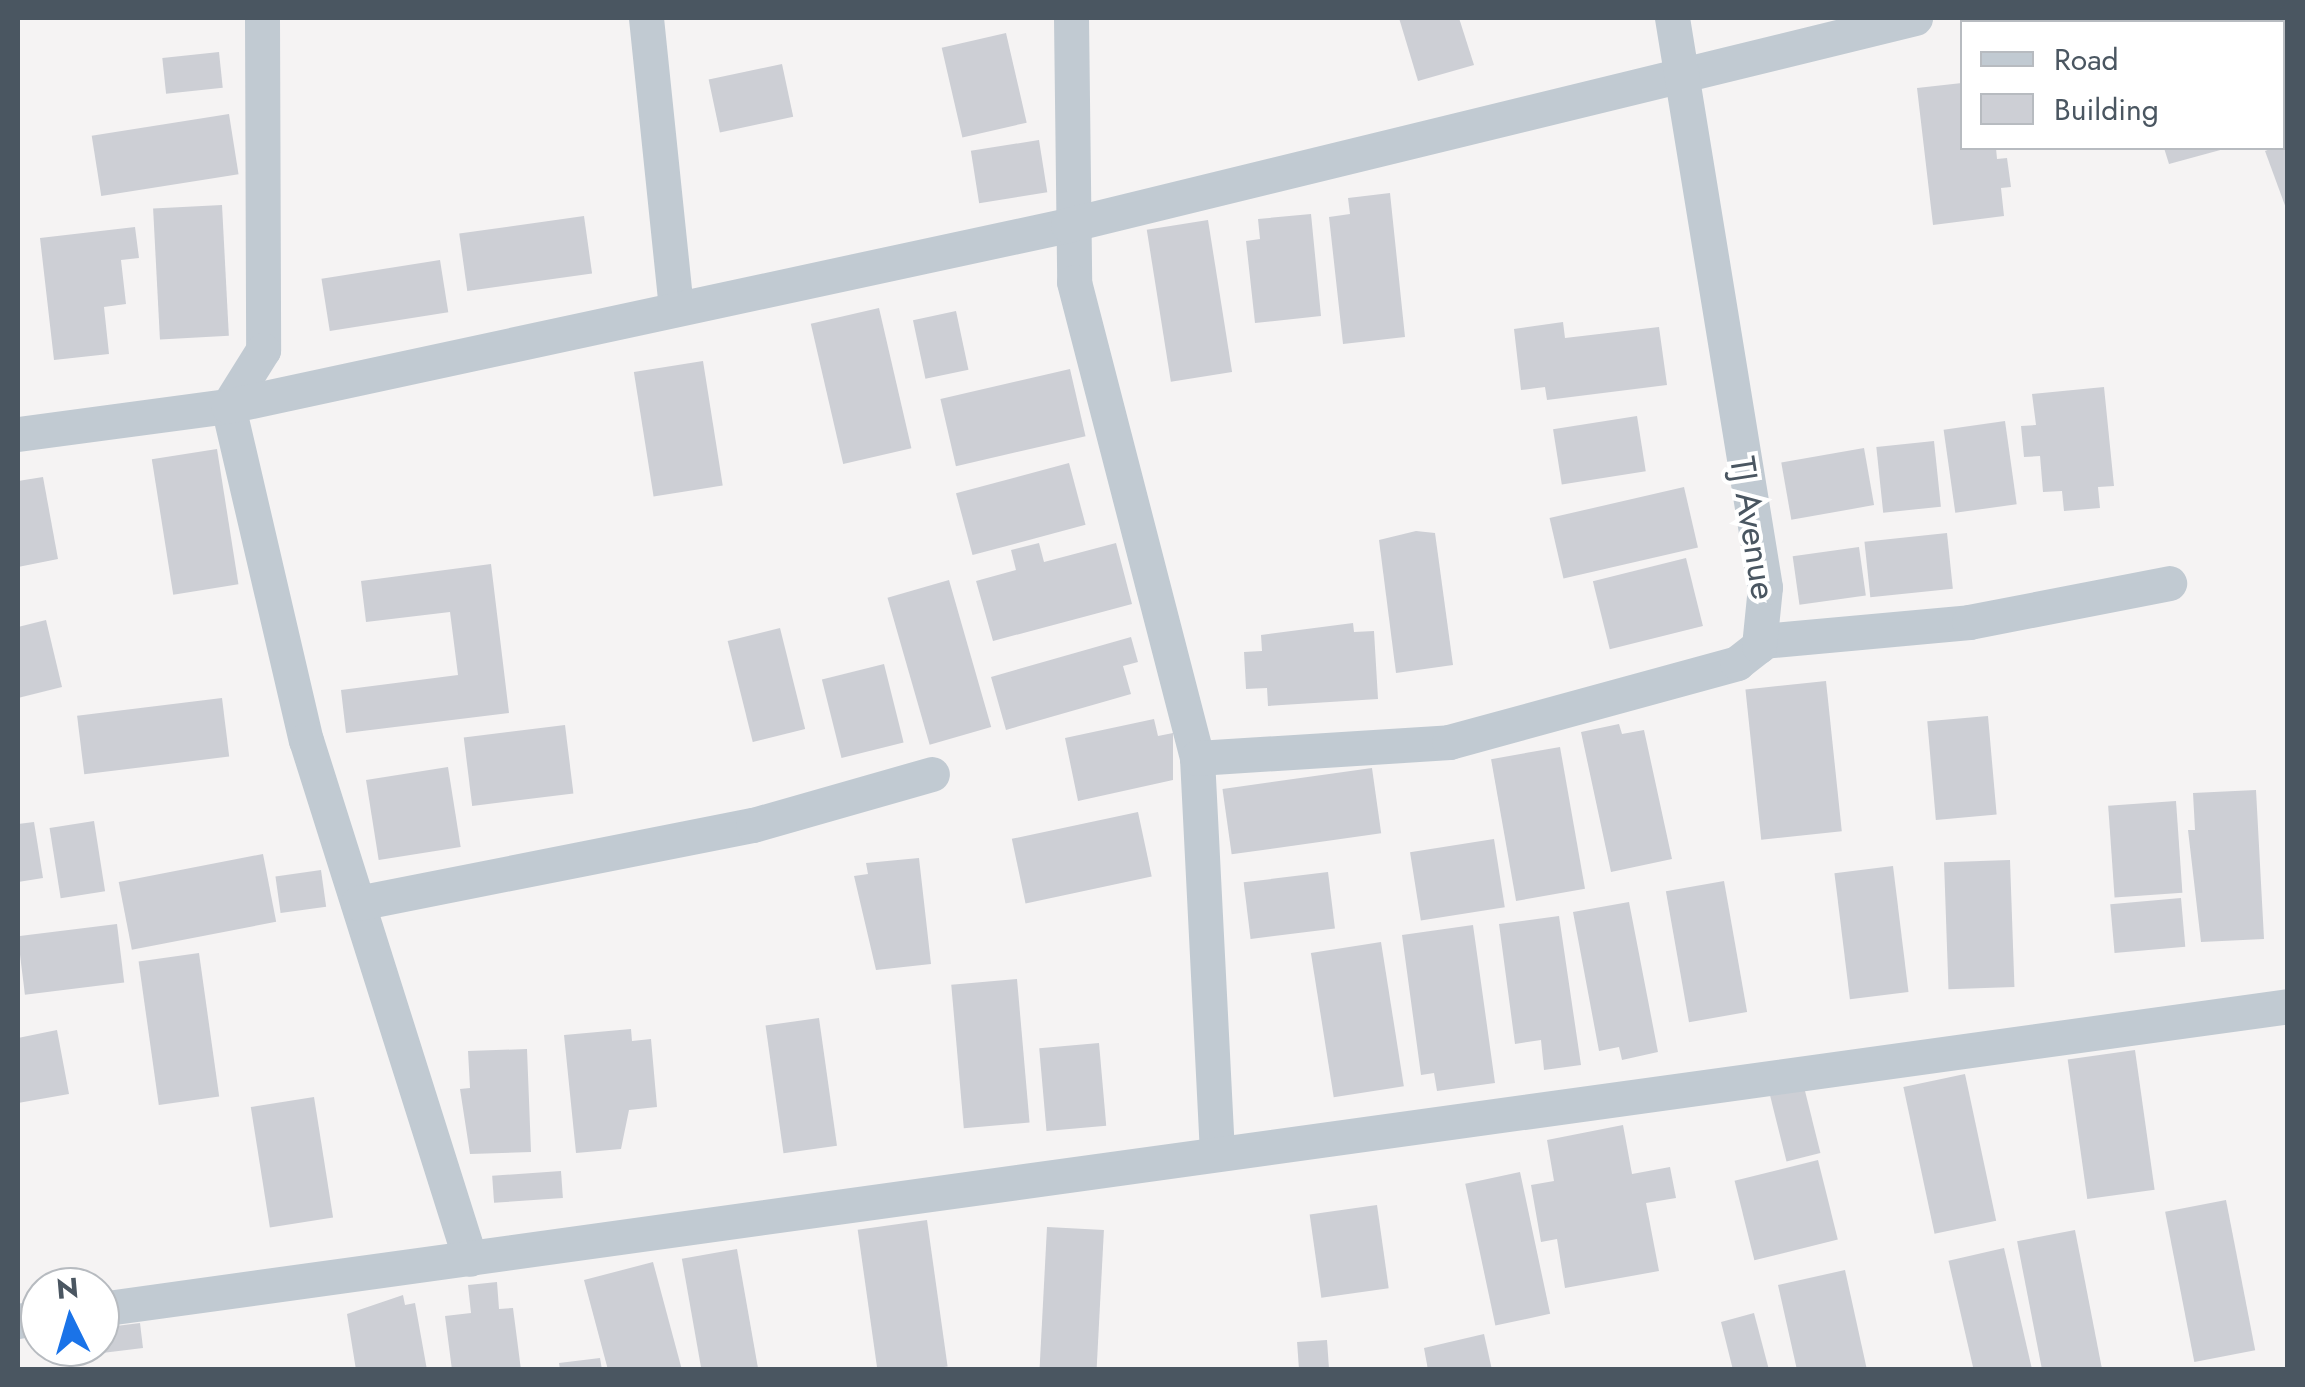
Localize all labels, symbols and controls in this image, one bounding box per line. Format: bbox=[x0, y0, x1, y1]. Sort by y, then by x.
legend bbox=[1960, 20, 2285, 150]
text: Road bbox=[2054, 38, 2119, 81]
text: Building bbox=[2054, 88, 2159, 131]
street label: TJ Avenue bbox=[1721, 454, 1785, 602]
north arrow bbox=[20, 1267, 120, 1367]
text: N bbox=[55, 1267, 80, 1310]

